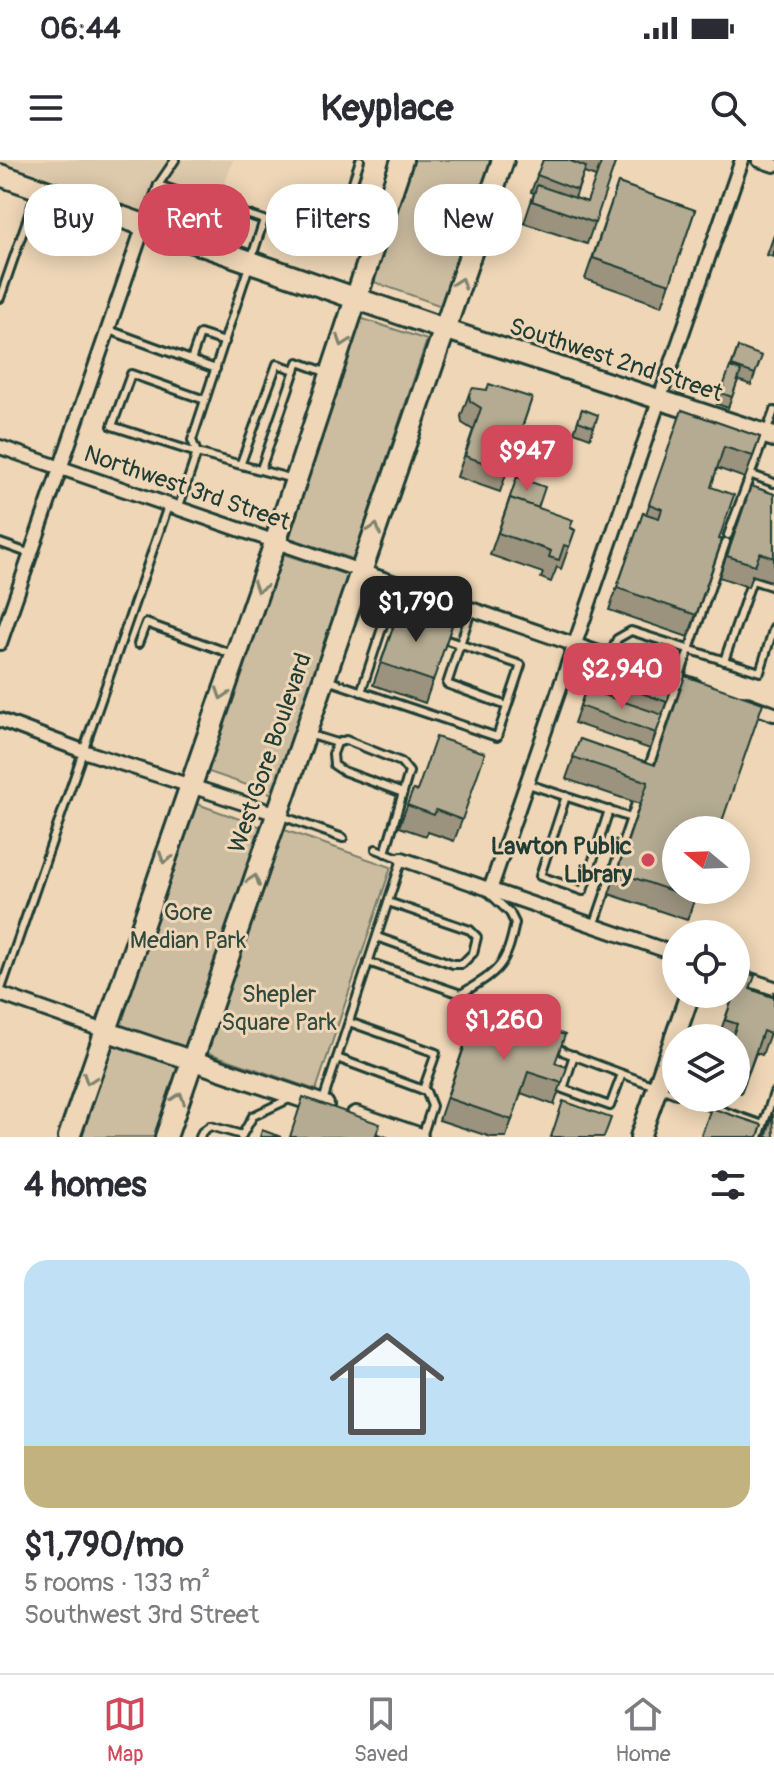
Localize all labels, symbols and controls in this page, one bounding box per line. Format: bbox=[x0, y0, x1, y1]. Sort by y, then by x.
text: 06:44 bbox=[40, 10, 121, 47]
icon: menu bbox=[24, 86, 68, 130]
text: Keyplace bbox=[320, 86, 454, 131]
icon: search bbox=[706, 86, 750, 130]
chip: Buy bbox=[24, 184, 122, 256]
chip: Rent bbox=[138, 184, 250, 256]
chip: Filters bbox=[266, 184, 398, 256]
chip: New bbox=[414, 184, 522, 256]
one-way arrow bbox=[450, 277, 466, 291]
street label: Southwest 2nd Street bbox=[506, 312, 727, 408]
one-way arrow bbox=[337, 333, 353, 347]
pin: $947 bbox=[480, 425, 574, 493]
text: $947 bbox=[499, 435, 555, 467]
street label: Northwest 3rd Street bbox=[80, 439, 294, 537]
one-way arrow bbox=[365, 523, 381, 537]
pin: $1,790 bbox=[351, 576, 481, 644]
one-way arrow bbox=[253, 579, 269, 593]
text: $1,790 bbox=[378, 586, 454, 618]
pin: $2,940 bbox=[557, 643, 687, 711]
street label: West Gore Boulevard bbox=[222, 649, 318, 857]
text: $2,940 bbox=[581, 653, 663, 685]
one-way arrow bbox=[215, 686, 232, 700]
north arrow bbox=[662, 816, 750, 904]
map controls bbox=[662, 816, 750, 1112]
place label: Lawton Public Library bbox=[491, 832, 633, 889]
one-way arrow bbox=[158, 850, 174, 864]
marker: Lawton Public Library bbox=[639, 851, 657, 869]
one-way arrow bbox=[244, 874, 260, 888]
park label: Gore Median Park bbox=[130, 898, 246, 955]
button: locate bbox=[662, 920, 750, 1008]
park label: Shepler Square Park bbox=[221, 980, 337, 1037]
pin: $1,260 bbox=[439, 994, 569, 1062]
text: $1,260 bbox=[465, 1004, 543, 1036]
button: layers bbox=[662, 1024, 750, 1112]
one-way arrow bbox=[82, 1071, 99, 1085]
one-way arrow bbox=[169, 1092, 185, 1106]
icon: filters bbox=[706, 1163, 750, 1207]
text: 4 homes bbox=[24, 1164, 146, 1207]
icon: home bbox=[315, 1312, 459, 1456]
text: $1,790/mo bbox=[24, 1524, 184, 1567]
text: 5 rooms · 133 m² bbox=[24, 1567, 210, 1599]
text: Southwest 3rd Street bbox=[24, 1599, 259, 1631]
tab: Map bbox=[103, 1692, 147, 1768]
tab: Saved bbox=[354, 1692, 409, 1768]
tab: Home bbox=[615, 1692, 671, 1768]

